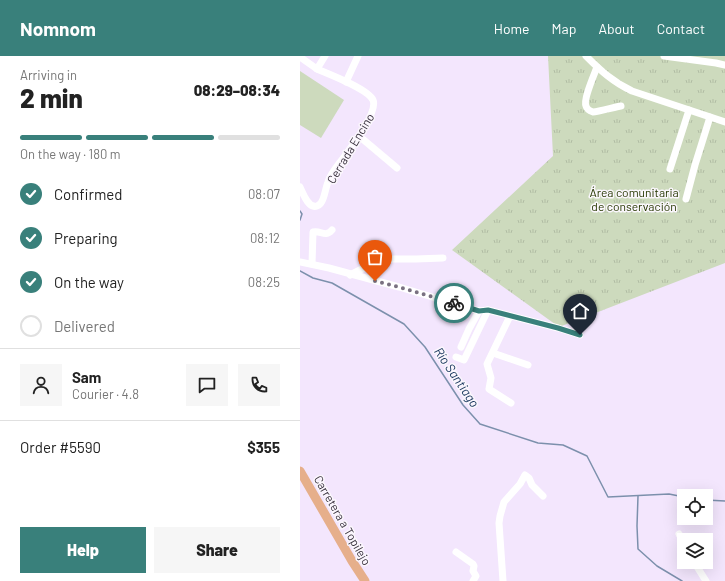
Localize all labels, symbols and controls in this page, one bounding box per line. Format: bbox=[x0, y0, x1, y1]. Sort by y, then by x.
text: Nomnom bbox=[20, 17, 96, 40]
text: Home bbox=[494, 20, 530, 37]
text: Map bbox=[552, 20, 576, 37]
text: About bbox=[598, 20, 635, 37]
text: Contact bbox=[657, 20, 705, 37]
text: Arriving in bbox=[20, 67, 77, 83]
text: 08:29–08:34 bbox=[194, 81, 280, 99]
text: 2 min bbox=[20, 82, 83, 113]
street label: Cerrada Encino bbox=[324, 110, 376, 186]
text: On the way · 180 m bbox=[20, 146, 121, 162]
icon: check bbox=[20, 183, 42, 205]
text: Confirmed bbox=[54, 185, 122, 203]
park label: Área comunitaria de conservación bbox=[589, 185, 679, 213]
text: 08:07 bbox=[248, 186, 280, 202]
icon: check bbox=[20, 227, 42, 249]
text: Preparing bbox=[54, 229, 118, 247]
text: 08:12 bbox=[250, 230, 280, 246]
pin bbox=[358, 240, 392, 281]
icon: bag bbox=[364, 246, 386, 268]
icon: check bbox=[20, 271, 42, 293]
text: On the way bbox=[54, 273, 124, 291]
text: 08:25 bbox=[248, 274, 280, 290]
courier bbox=[434, 283, 474, 323]
icon: bike bbox=[443, 292, 465, 314]
pin bbox=[563, 294, 597, 335]
icon: home bbox=[569, 300, 591, 322]
text: Delivered bbox=[54, 317, 115, 335]
water label: Río Santiago bbox=[431, 344, 483, 410]
button: person bbox=[20, 364, 62, 406]
button: chat bbox=[186, 364, 228, 406]
button: phone bbox=[238, 364, 280, 406]
text: Sam bbox=[72, 368, 101, 386]
text: Courier · 4.8 bbox=[72, 386, 139, 402]
text: Order #5590 bbox=[20, 438, 101, 456]
text: $355 bbox=[247, 438, 280, 456]
street label: Carretera a Topilejo bbox=[312, 473, 374, 567]
map controls bbox=[677, 489, 713, 569]
button: locate bbox=[677, 489, 713, 525]
button: Help bbox=[20, 527, 146, 573]
button: Share bbox=[154, 527, 280, 573]
button: layers bbox=[677, 533, 713, 569]

